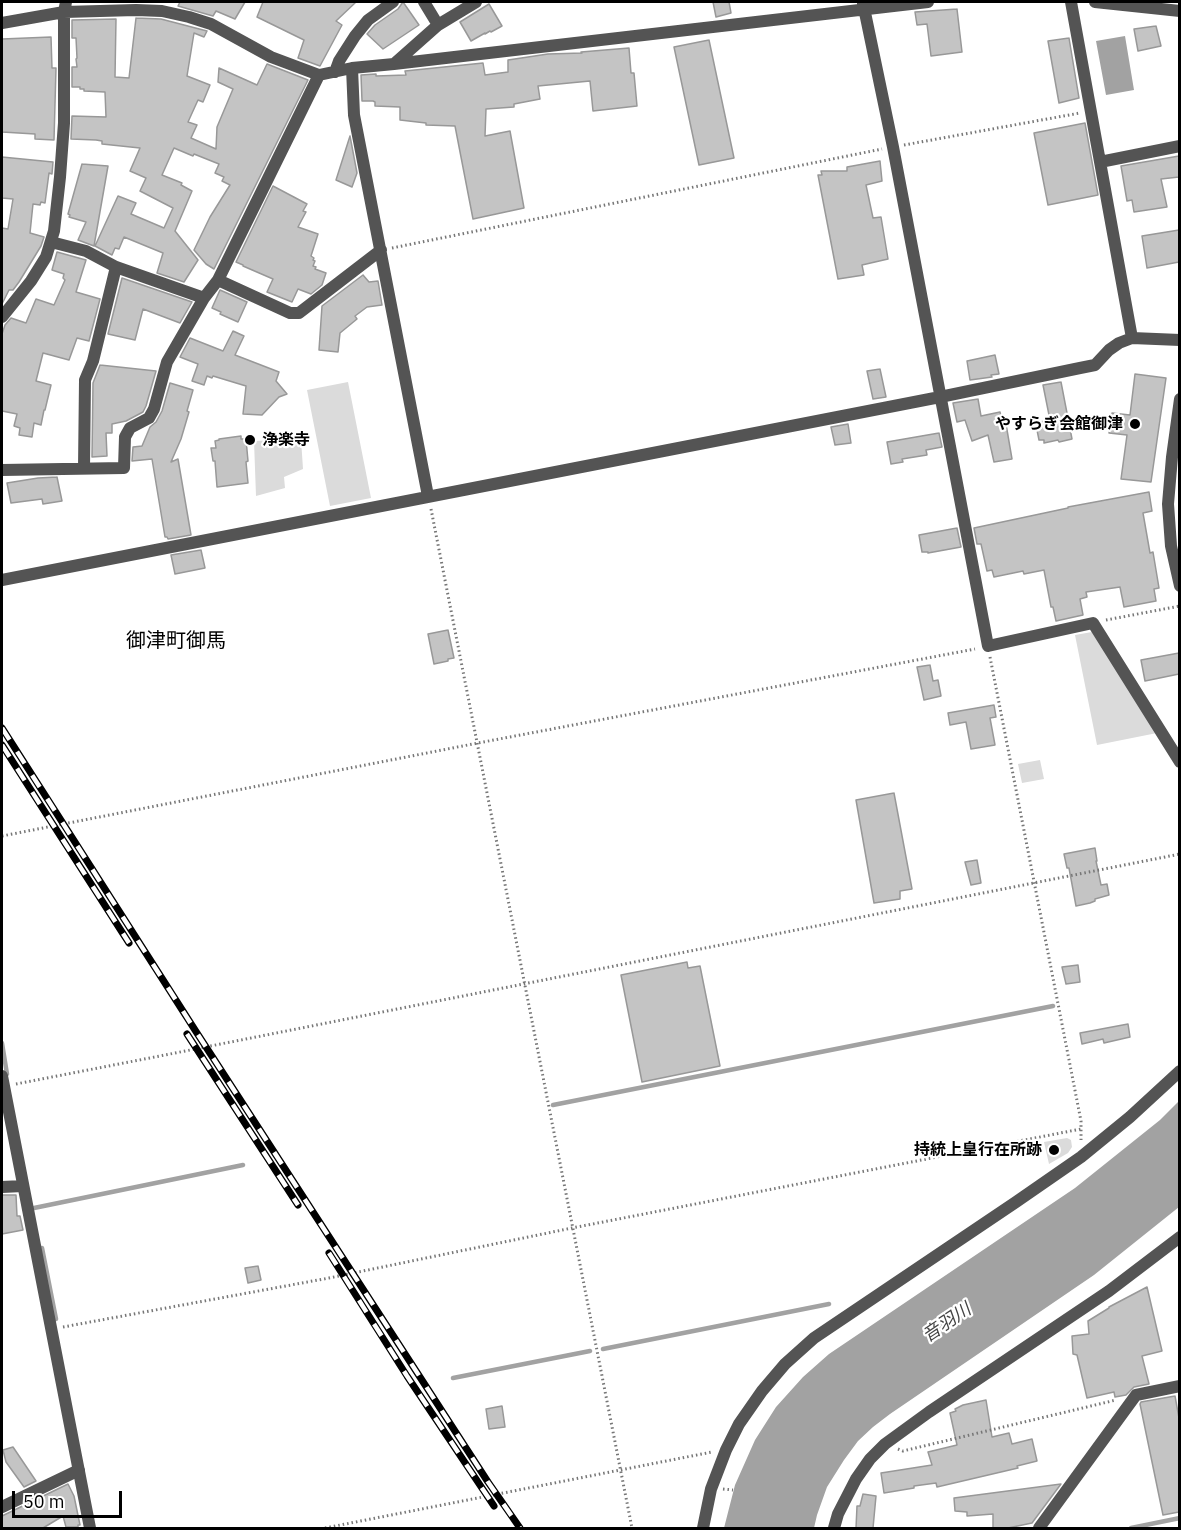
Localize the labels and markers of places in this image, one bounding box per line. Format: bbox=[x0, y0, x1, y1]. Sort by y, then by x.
place label: やすらぎ会館御津 bbox=[995, 414, 1123, 434]
marker: やすらぎ会館御津 bbox=[1128, 417, 1142, 431]
place label: 浄楽寺 bbox=[262, 430, 310, 450]
marker: 浄楽寺 bbox=[243, 433, 257, 447]
place label: 持統上皇行在所跡 bbox=[914, 1140, 1042, 1160]
marker: 持統上皇行在所跡 bbox=[1047, 1143, 1061, 1157]

